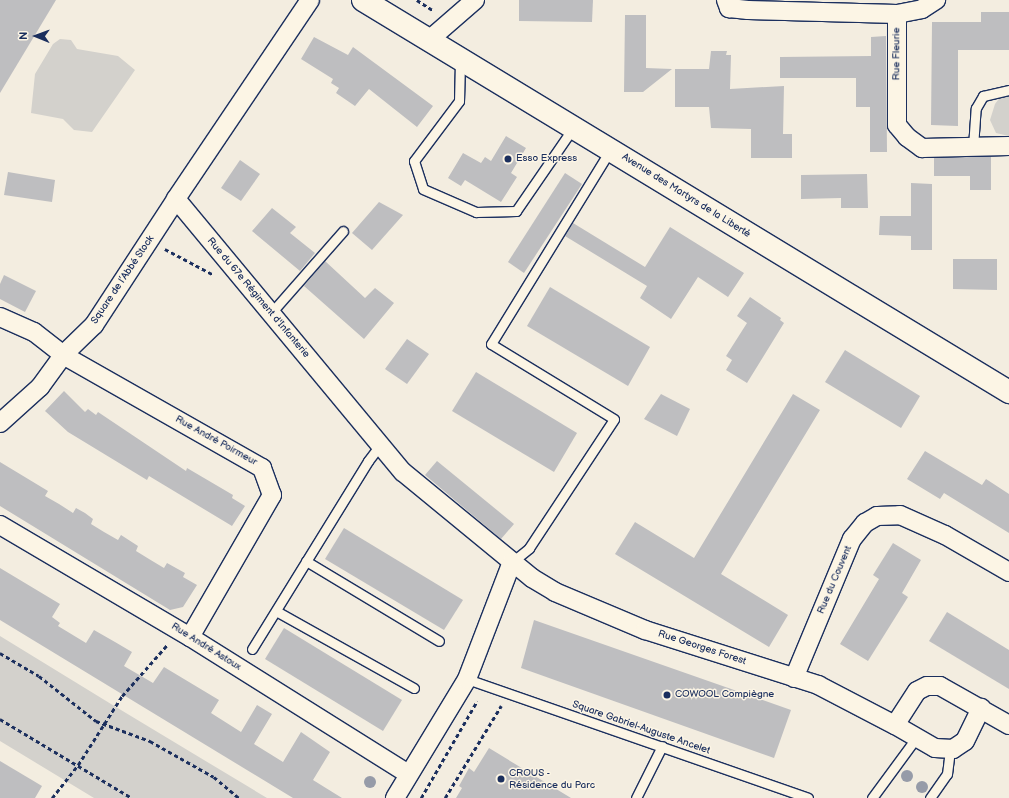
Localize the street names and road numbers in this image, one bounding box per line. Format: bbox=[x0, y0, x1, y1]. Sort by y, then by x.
street label: Rue Fleurie bbox=[891, 28, 903, 80]
street label: Avenue des Martyrs de la Liberté bbox=[619, 151, 753, 241]
street label: Square de l’Abbé Stock bbox=[89, 233, 157, 327]
street label: Rue du 67e Régiment d'Infanterie bbox=[204, 235, 312, 361]
street label: Rue André Poirmeur bbox=[173, 413, 259, 469]
street label: Rue du Couvent bbox=[815, 544, 855, 616]
street label: Rue André Astoux bbox=[169, 621, 243, 673]
street label: Rue Georges Forest bbox=[656, 628, 748, 668]
street label: Square Gabriel-Auguste Ancelet bbox=[570, 699, 712, 757]

